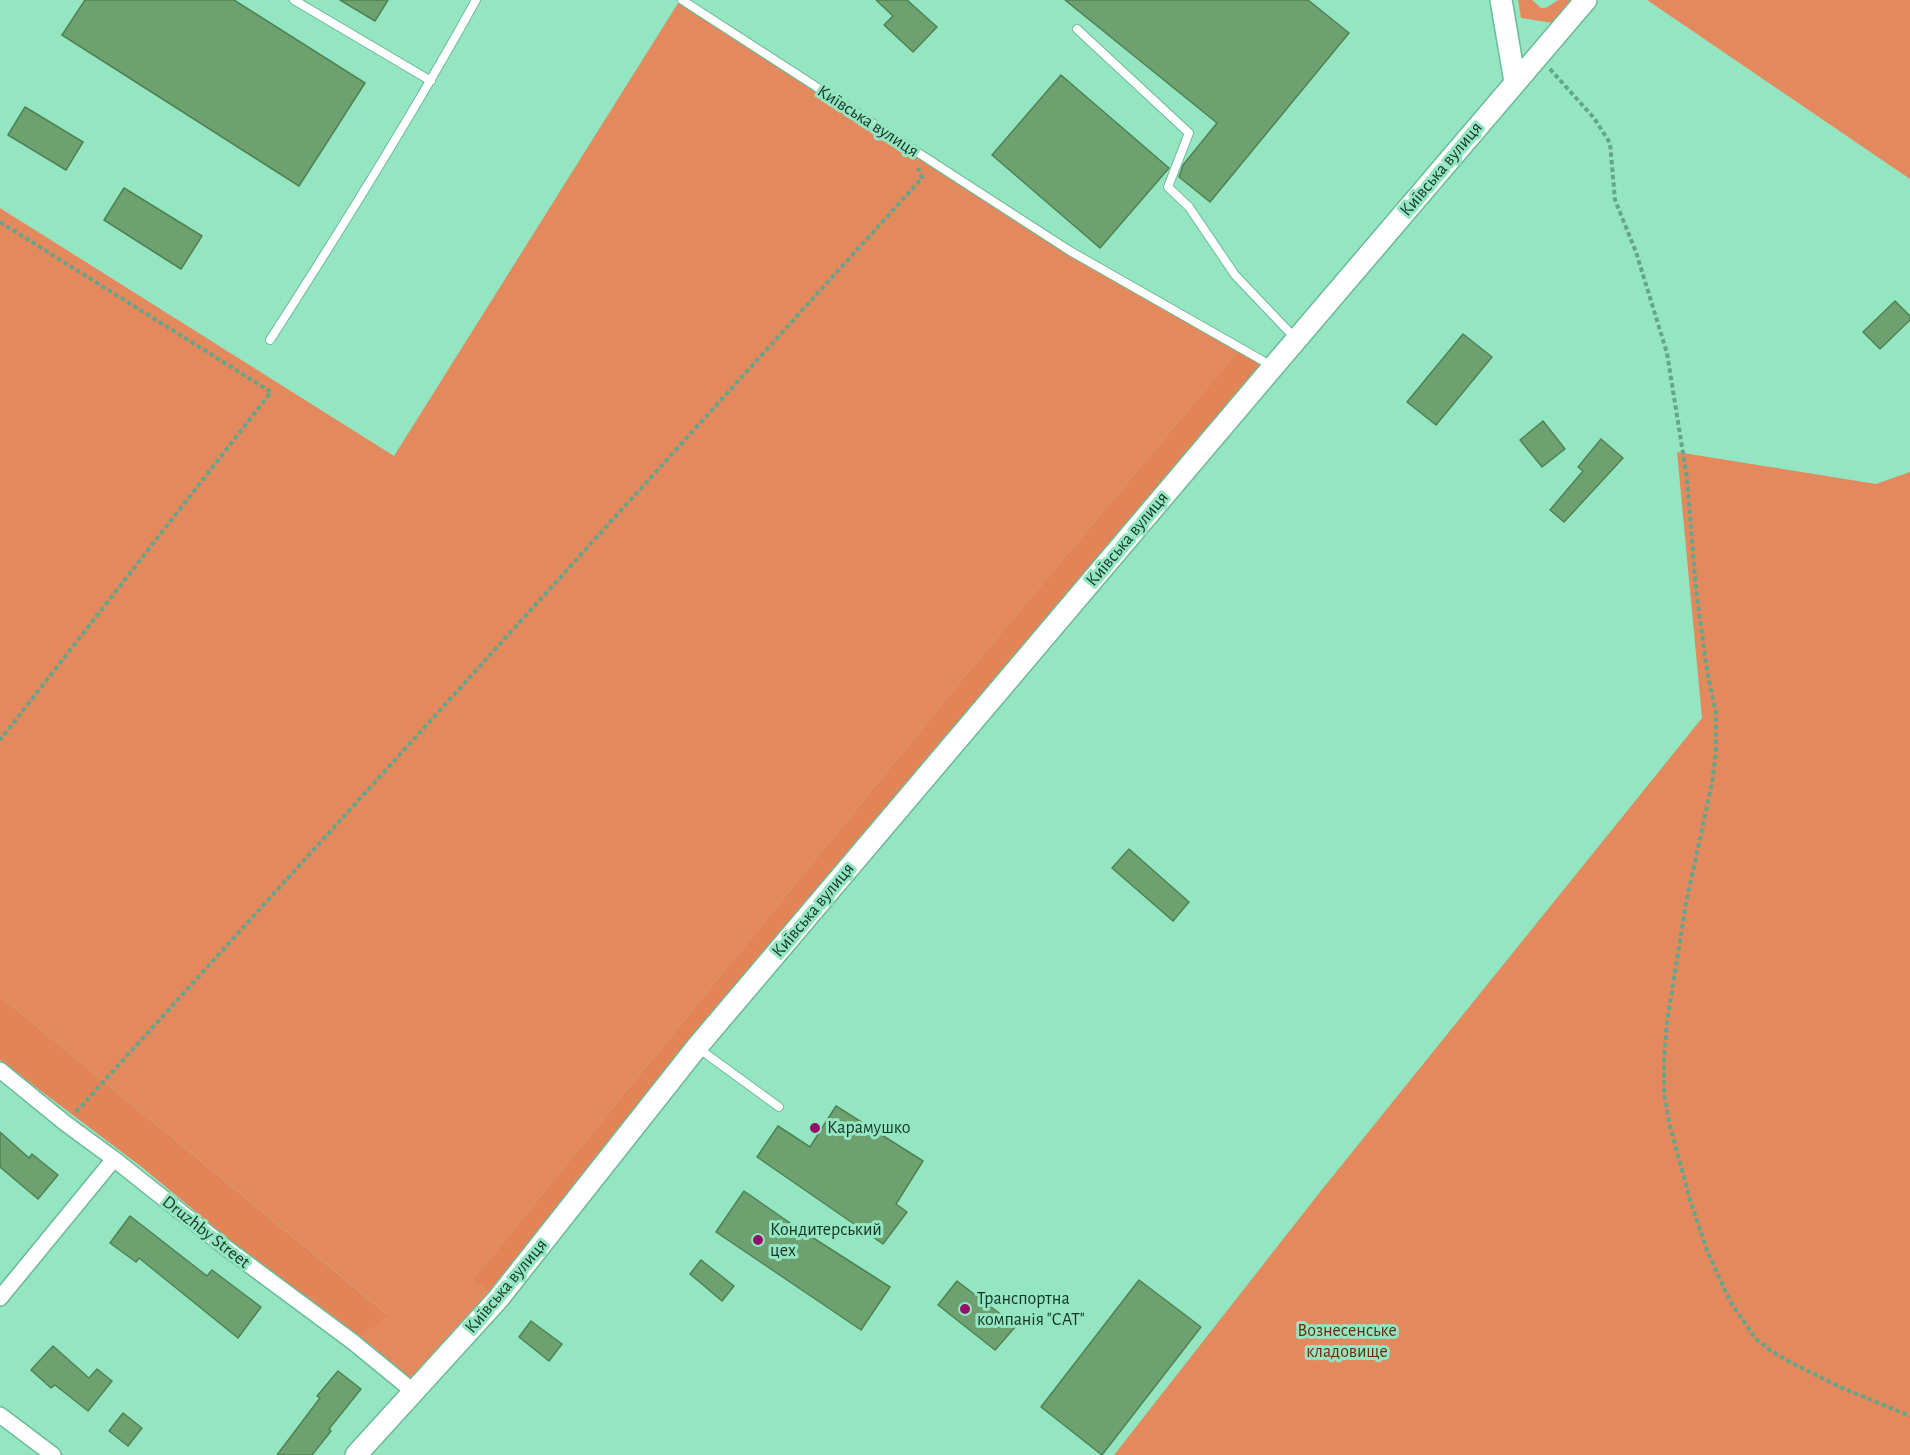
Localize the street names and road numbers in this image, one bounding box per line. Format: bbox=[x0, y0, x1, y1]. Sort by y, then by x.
street label: Київська вулиця bbox=[813, 80, 923, 162]
street label: Київська вулиця bbox=[1395, 117, 1487, 221]
street label: Київська вулиця bbox=[1081, 487, 1173, 591]
street label: Київська вулиця bbox=[767, 858, 859, 962]
street label: Druzhby Street bbox=[158, 1191, 254, 1273]
street label: Київська вулиця bbox=[460, 1234, 552, 1338]

